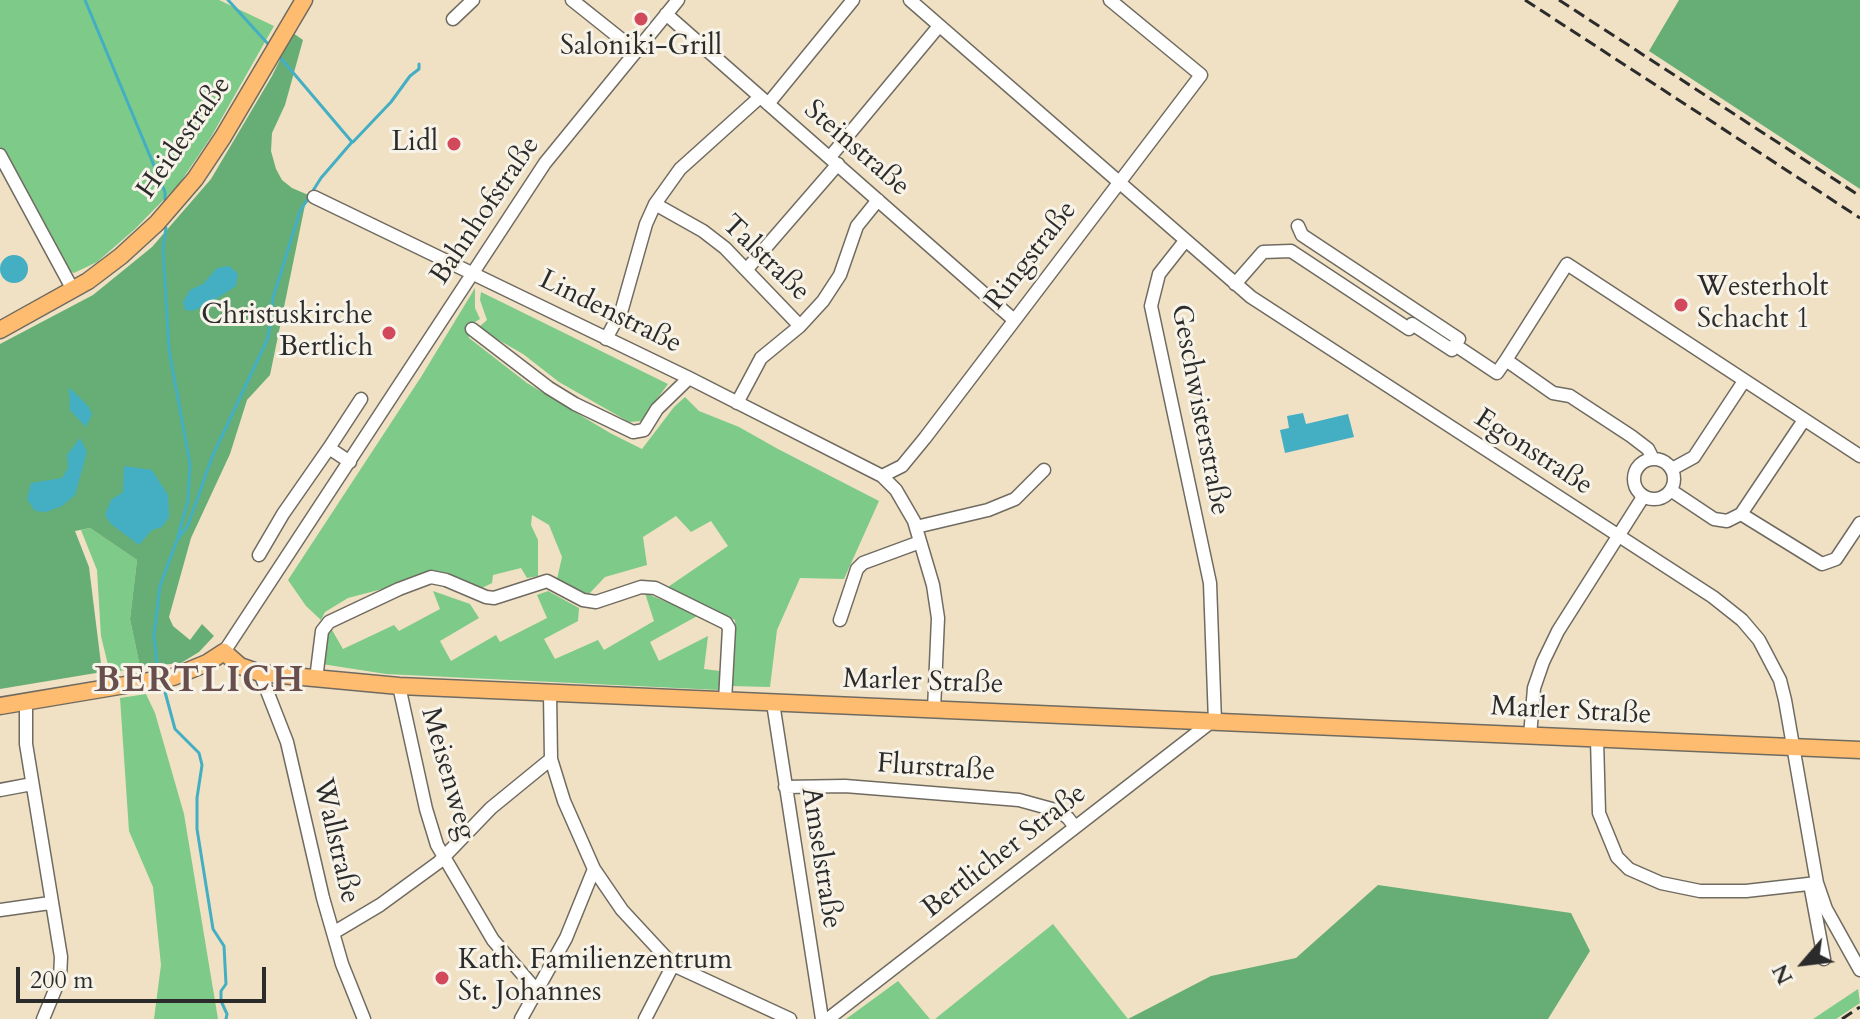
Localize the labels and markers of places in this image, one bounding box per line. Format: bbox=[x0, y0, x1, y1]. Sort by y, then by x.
marker: Saloniki-Grill bbox=[632, 10, 650, 28]
place label: Saloniki-Grill bbox=[560, 31, 722, 65]
place label: Lidl bbox=[391, 127, 438, 161]
marker: Lidl bbox=[445, 135, 463, 153]
place label: Westerholt Schacht 1 bbox=[1697, 272, 1828, 338]
marker: Westerholt Schacht 1 bbox=[1672, 296, 1690, 314]
place label: Christuskirche Bertlich bbox=[201, 300, 373, 366]
marker: Christuskirche Bertlich bbox=[380, 324, 398, 342]
place label: Kath. Familienzentrum St. Johannes bbox=[458, 945, 732, 1011]
marker: Kath. Familienzentrum St. Johannes bbox=[433, 969, 451, 987]

